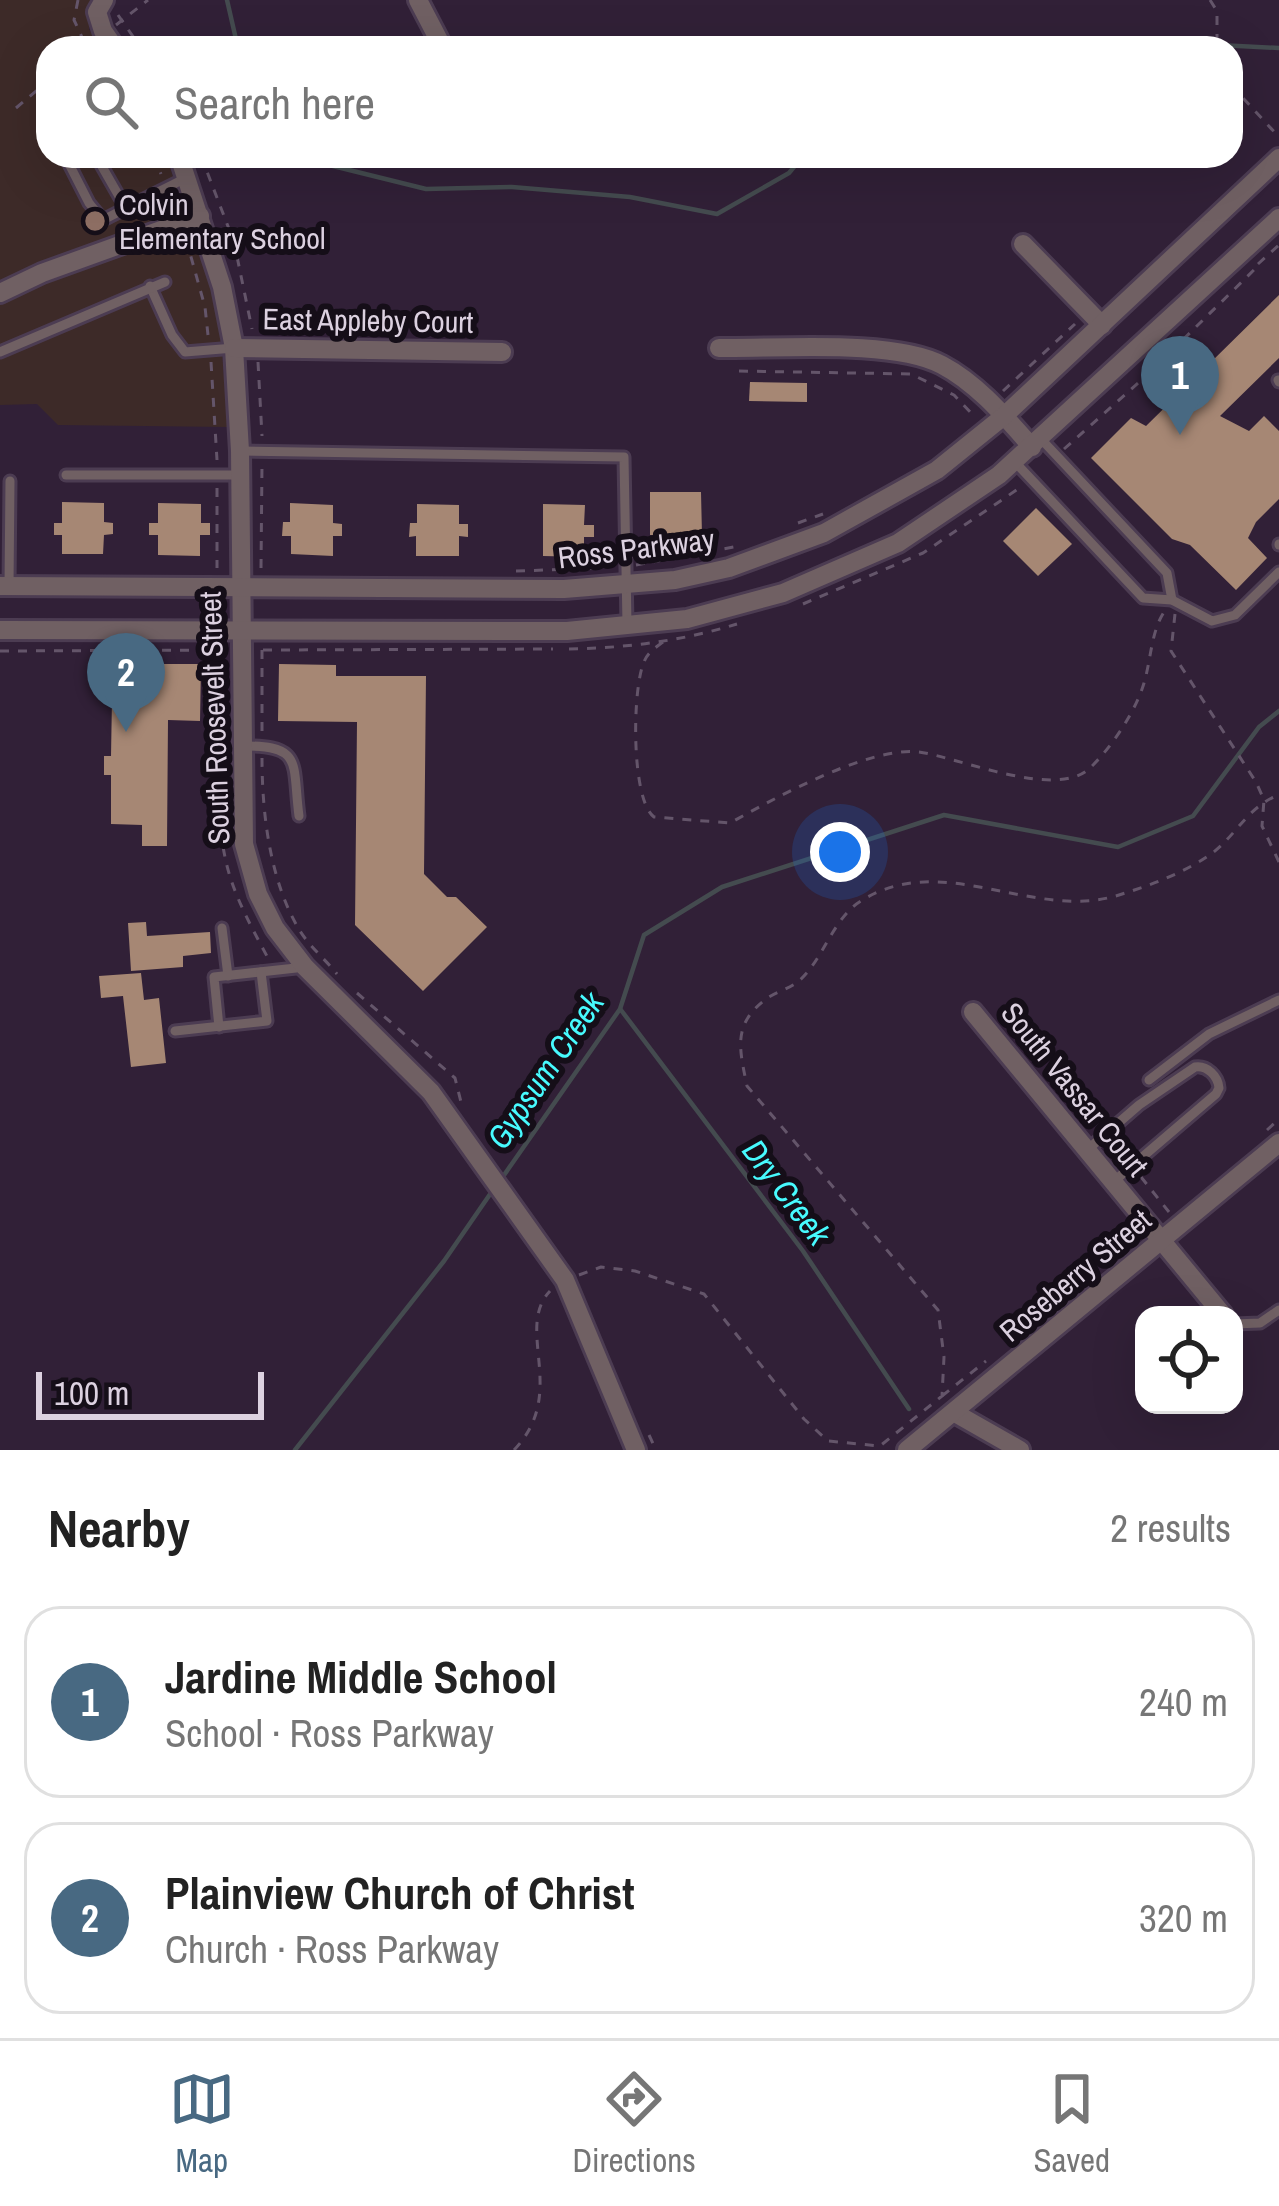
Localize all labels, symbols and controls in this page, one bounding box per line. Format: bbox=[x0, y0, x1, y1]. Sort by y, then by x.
search box bbox=[36, 36, 1243, 168]
icon: search bbox=[78, 69, 144, 135]
text: Search here bbox=[174, 72, 375, 133]
place label: Colvin Elementary School bbox=[119, 184, 325, 258]
marker: Colvin Elementary School bbox=[82, 208, 108, 234]
street label: East Appleby Court bbox=[262, 298, 474, 342]
pin: 1 bbox=[1141, 336, 1219, 435]
street label: Ross Parkway bbox=[556, 518, 717, 577]
street label: South Roosevelt Street bbox=[190, 591, 238, 845]
pin: 2 bbox=[87, 633, 165, 732]
your location bbox=[810, 822, 870, 882]
water label: Gypsum Creek bbox=[476, 982, 615, 1157]
street label: South Vassar Court bbox=[992, 994, 1158, 1184]
water label: Dry Creek bbox=[733, 1130, 842, 1255]
street label: Roseberry Street bbox=[991, 1200, 1159, 1350]
map controls bbox=[1135, 1306, 1243, 1414]
button: locate bbox=[1135, 1306, 1243, 1414]
scale bar bbox=[36, 1366, 264, 1419]
text: 100 m bbox=[54, 1371, 129, 1415]
text: Nearby bbox=[48, 1494, 190, 1563]
text: 2 results bbox=[1110, 1502, 1231, 1554]
text: Jardine Middle School bbox=[165, 1646, 557, 1707]
text: 1 bbox=[81, 1676, 99, 1728]
text: 240 m bbox=[1139, 1676, 1228, 1728]
text: School · Ross Parkway bbox=[165, 1707, 494, 1759]
text: Plainview Church of Christ bbox=[165, 1862, 635, 1923]
text: 2 bbox=[81, 1892, 99, 1944]
text: 320 m bbox=[1139, 1892, 1228, 1944]
text: Church · Ross Parkway bbox=[165, 1923, 499, 1975]
tab: Map bbox=[169, 2066, 235, 2182]
tab: Directions bbox=[572, 2066, 696, 2182]
tab: Saved bbox=[1033, 2066, 1110, 2182]

